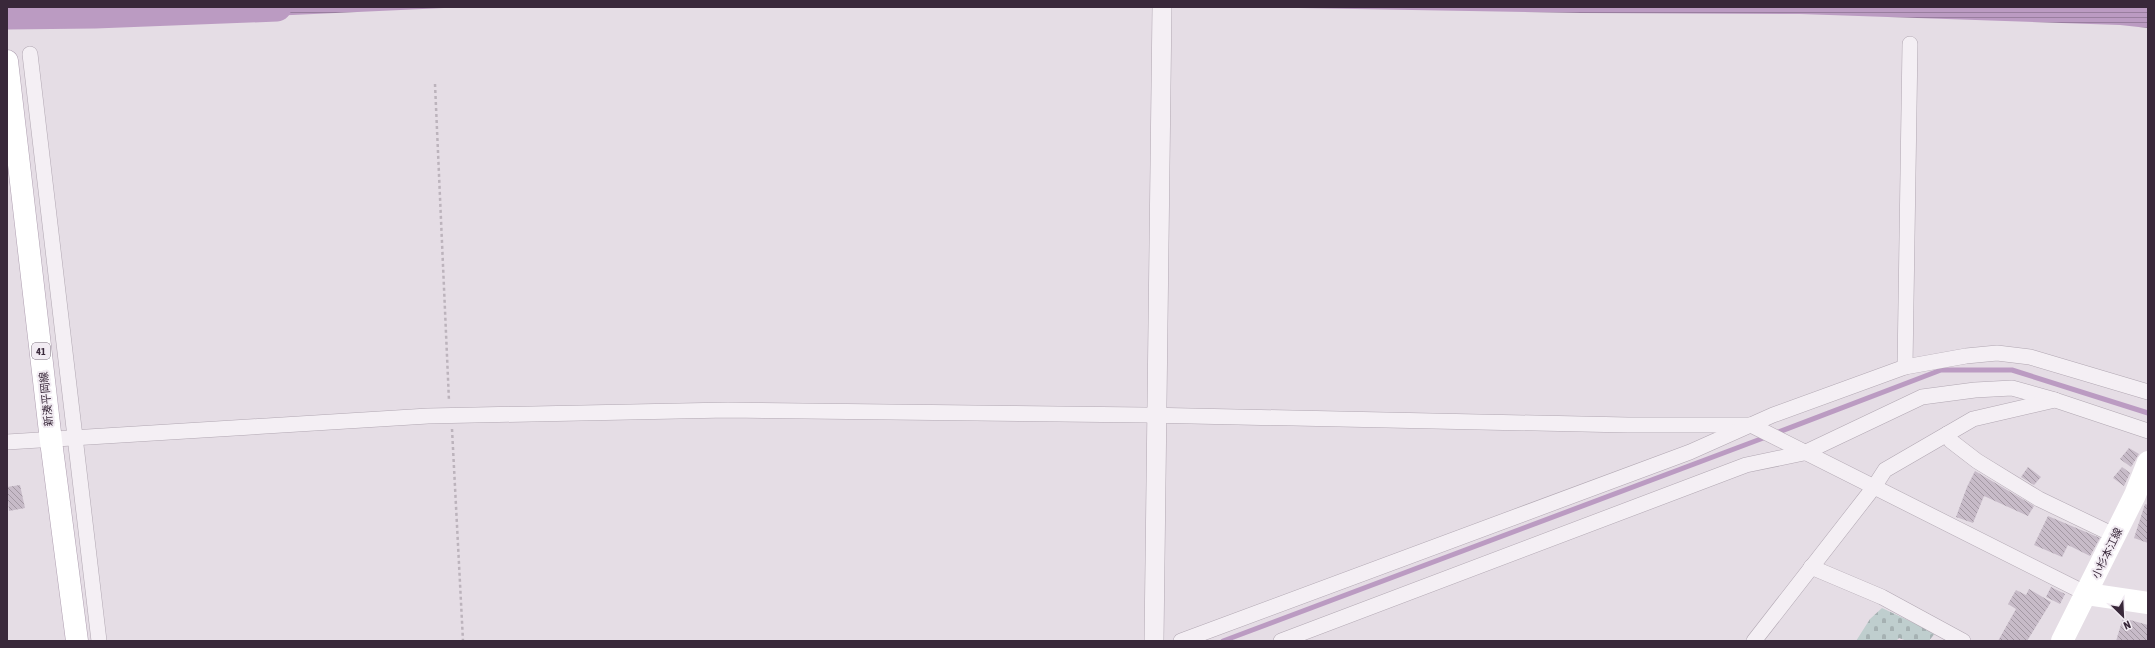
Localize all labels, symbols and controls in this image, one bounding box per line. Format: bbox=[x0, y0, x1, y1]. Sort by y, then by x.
road number: 41 bbox=[32, 343, 50, 359]
street label: 新湊平岡線 bbox=[37, 371, 55, 427]
street label: 小杉本江線 bbox=[2090, 526, 2124, 580]
north arrow bbox=[2103, 596, 2143, 636]
text: N bbox=[2122, 618, 2132, 632]

